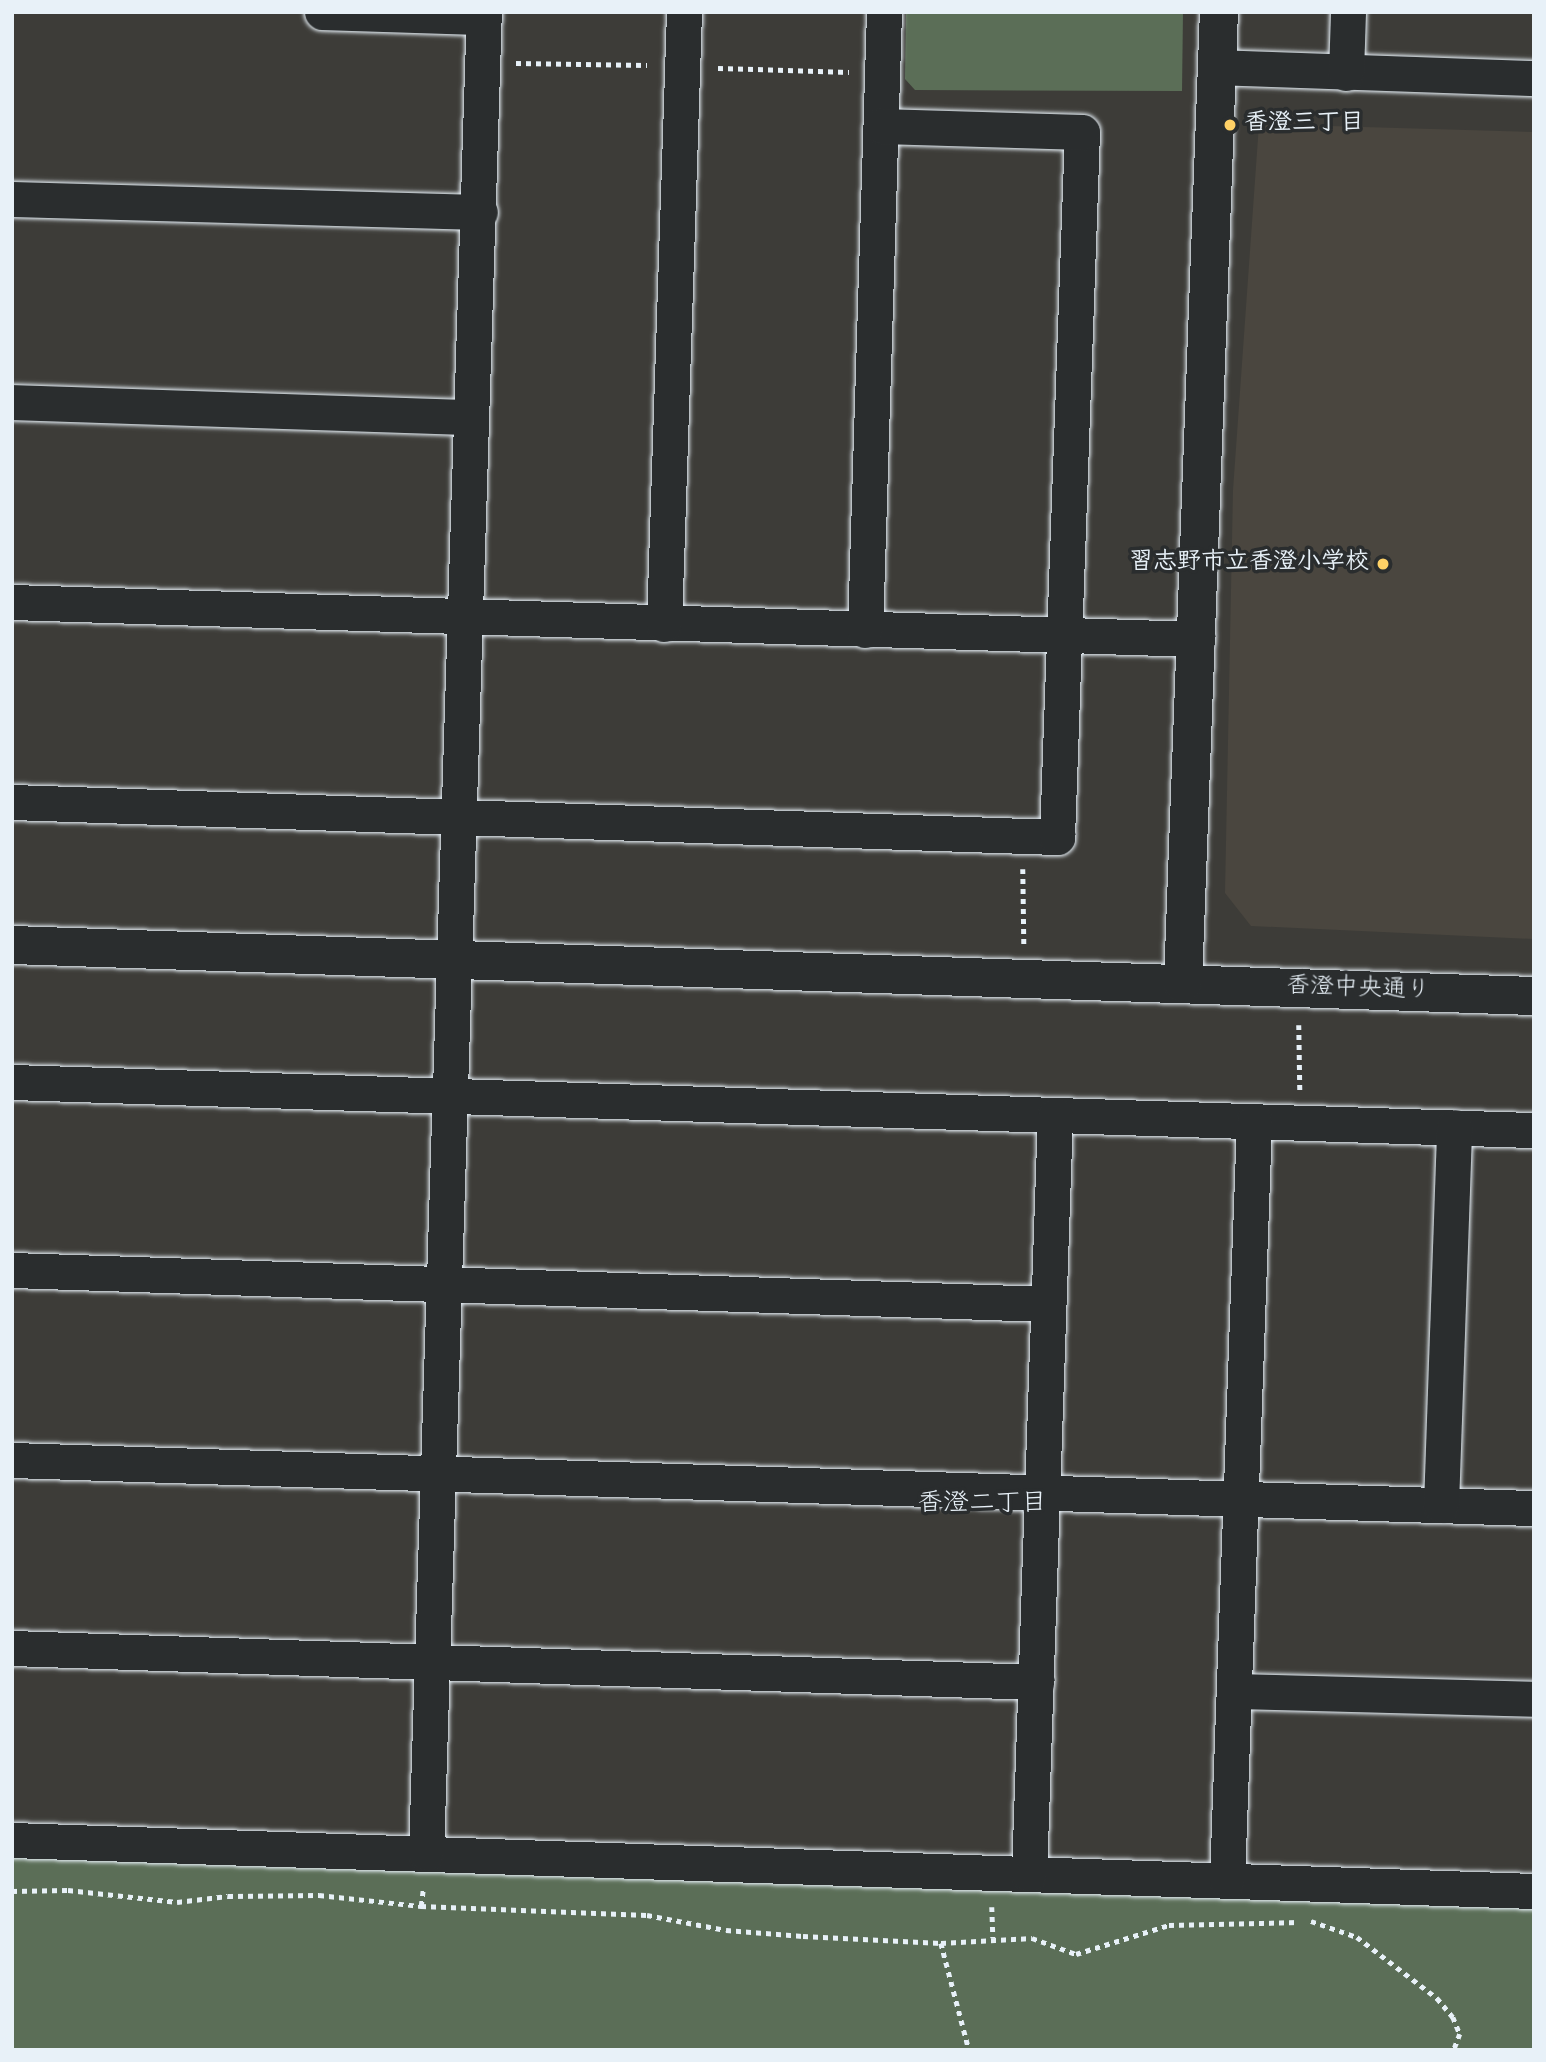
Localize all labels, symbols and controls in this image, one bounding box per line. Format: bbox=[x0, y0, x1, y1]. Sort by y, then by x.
place label: 香澄三丁目 bbox=[1244, 111, 1364, 139]
marker: 香澄三丁目 bbox=[1222, 117, 1238, 133]
place label: 習志野市立香澄小学校 bbox=[1129, 550, 1369, 578]
marker: 習志野市立香澄小学校 bbox=[1375, 556, 1391, 572]
street label: 香澄中央通り bbox=[1286, 973, 1430, 1007]
district label: 香澄二丁目 bbox=[917, 1489, 1047, 1521]

